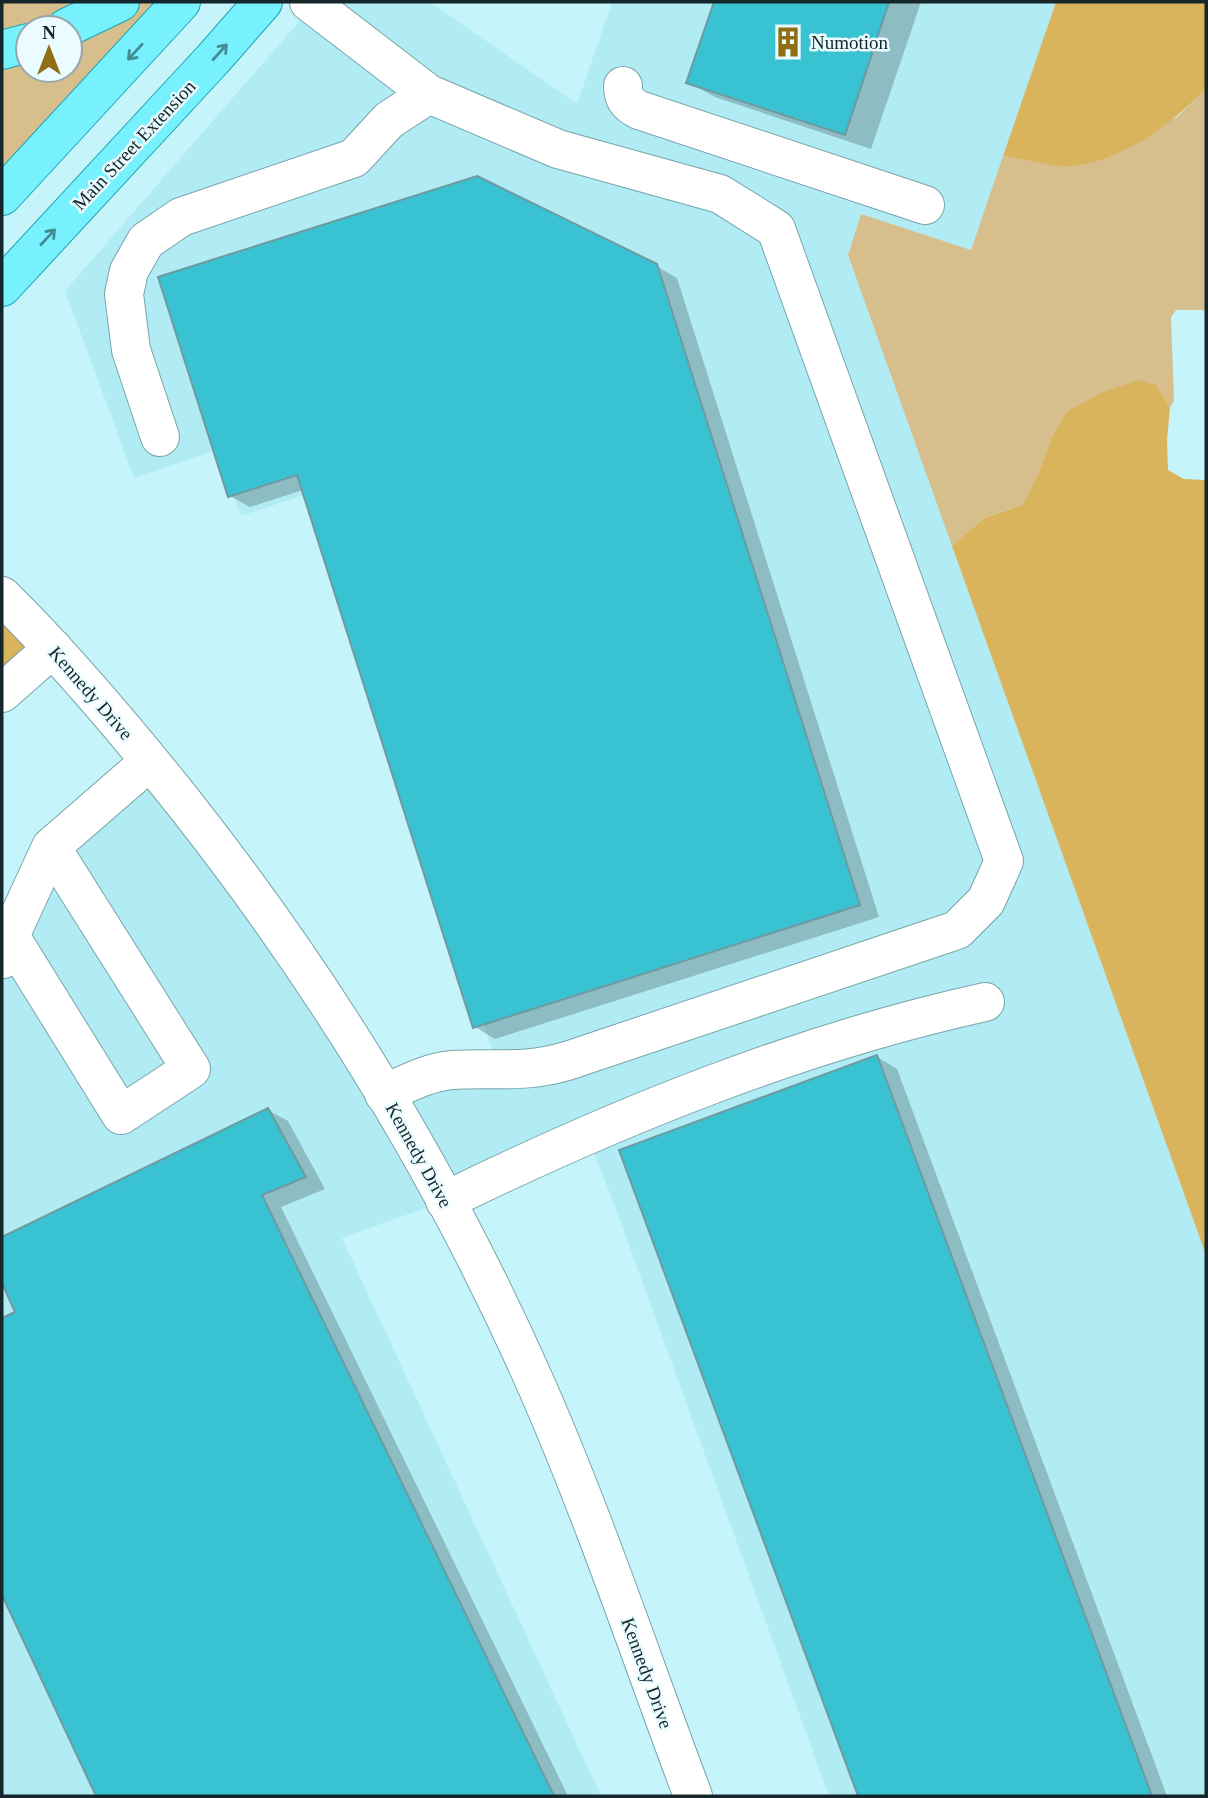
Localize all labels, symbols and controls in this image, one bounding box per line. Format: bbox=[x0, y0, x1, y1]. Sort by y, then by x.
north arrow bbox=[14, 14, 84, 84]
text: N bbox=[42, 22, 56, 43]
building icon: Numotion bbox=[771, 25, 805, 59]
place label: Numotion bbox=[811, 32, 889, 53]
one-way arrow bbox=[127, 43, 144, 60]
one-way arrow bbox=[211, 44, 228, 61]
street label: Main Street Extension bbox=[68, 75, 200, 214]
one-way arrow bbox=[40, 229, 57, 246]
street label: Kennedy Drive bbox=[45, 642, 137, 744]
street label: Kennedy Drive bbox=[382, 1099, 456, 1211]
street label: Kennedy Drive bbox=[617, 1615, 677, 1731]

